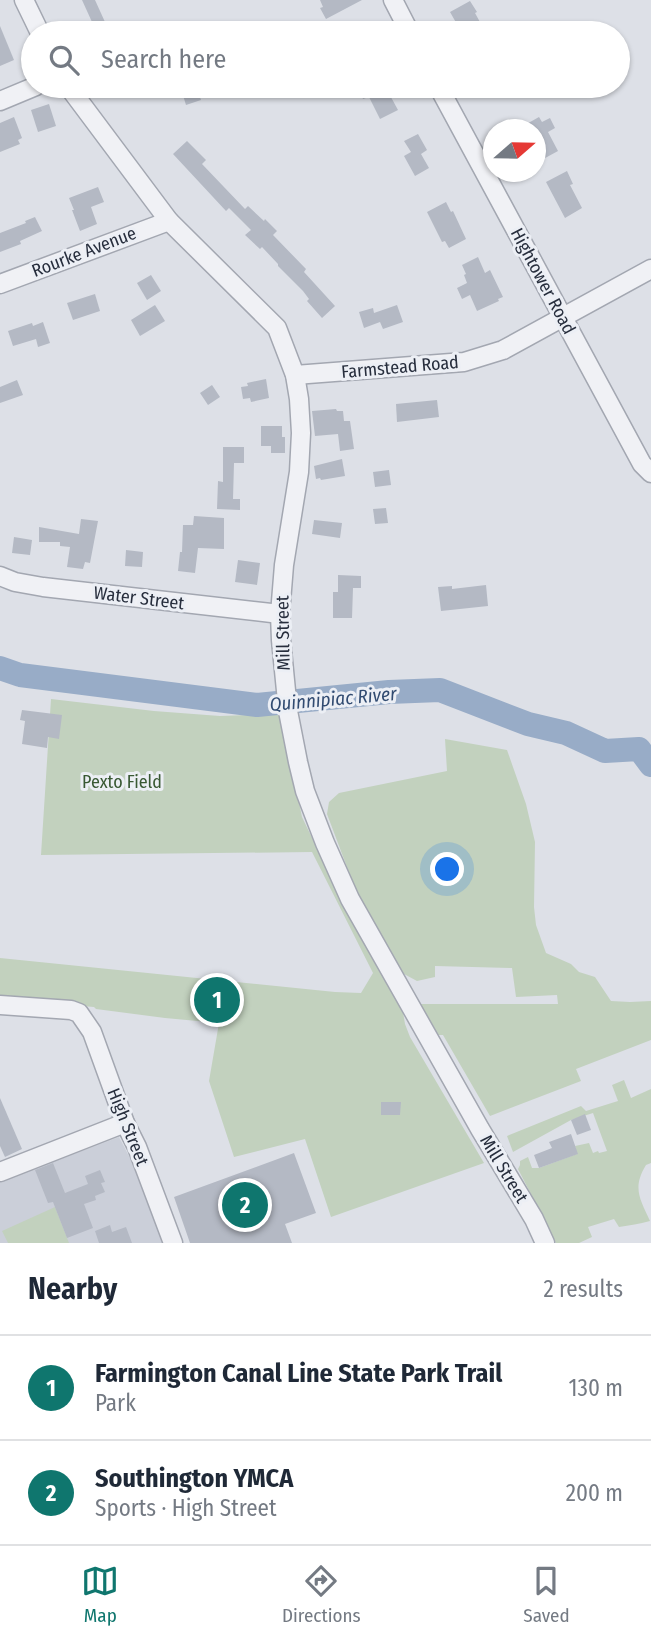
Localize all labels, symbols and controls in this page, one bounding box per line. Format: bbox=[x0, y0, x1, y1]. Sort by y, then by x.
search box bbox=[21, 21, 630, 98]
icon: search bbox=[45, 41, 83, 79]
text: Search here bbox=[101, 44, 226, 75]
north arrow bbox=[483, 119, 546, 182]
street label: Rourke Avenue bbox=[29, 222, 139, 282]
street label: Hightower Road bbox=[506, 224, 580, 338]
street label: Farmstead Road bbox=[340, 351, 460, 383]
street label: Water Street bbox=[92, 582, 186, 614]
street label: Mill Street bbox=[271, 595, 295, 671]
water label: Quinnipiac River bbox=[269, 682, 399, 716]
park label: Pexto Field bbox=[82, 771, 162, 793]
your location bbox=[430, 852, 464, 886]
pin: 1 bbox=[194, 974, 240, 1026]
street label: High Street bbox=[102, 1085, 154, 1169]
street label: Mill Street bbox=[475, 1131, 533, 1207]
pin: 2 bbox=[222, 1179, 268, 1231]
text: Nearby bbox=[28, 1271, 117, 1307]
text: 2 results bbox=[543, 1275, 623, 1303]
text: Farmington Canal Line State Park Trail bbox=[95, 1358, 502, 1389]
text: 1 bbox=[46, 1374, 56, 1402]
text: 130 m bbox=[569, 1374, 623, 1402]
text: Park bbox=[95, 1389, 136, 1417]
text: Southington YMCA bbox=[95, 1463, 293, 1494]
text: 2 bbox=[46, 1479, 56, 1507]
text: 200 m bbox=[566, 1479, 623, 1507]
text: Sports · High Street bbox=[95, 1494, 276, 1522]
tab: Map bbox=[81, 1562, 119, 1627]
tab: Directions bbox=[282, 1562, 361, 1627]
tab: Saved bbox=[523, 1562, 570, 1627]

